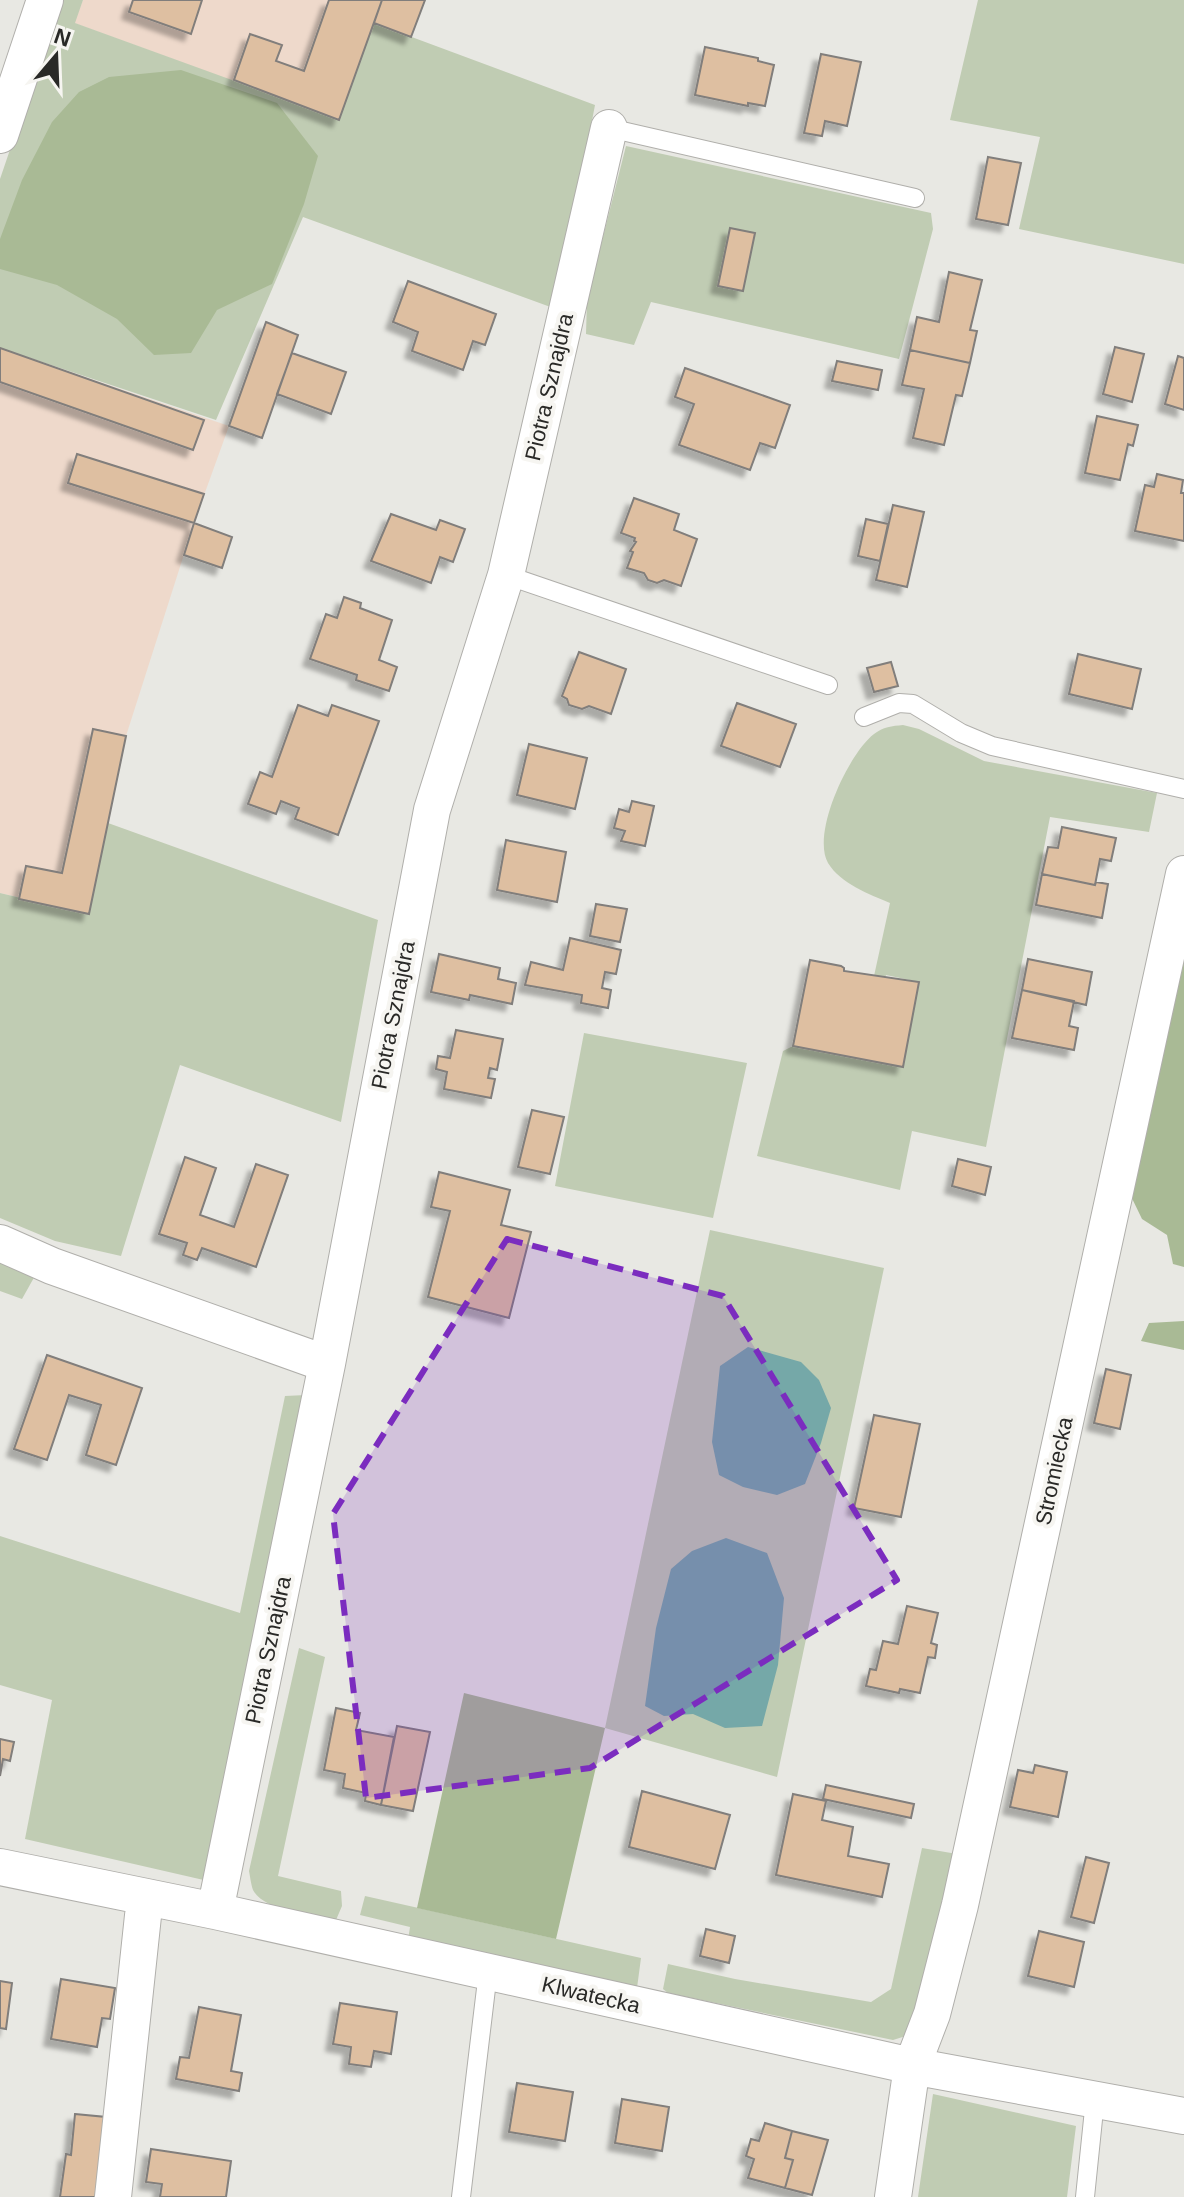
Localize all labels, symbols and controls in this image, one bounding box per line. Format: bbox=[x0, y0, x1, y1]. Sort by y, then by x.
north arrow bbox=[16, 16, 96, 96]
text: N bbox=[51, 23, 74, 52]
street label: Piotra Sznajdra bbox=[520, 310, 578, 463]
street label: Piotra Sznajdra bbox=[366, 938, 420, 1091]
street label: Stromiecka bbox=[1030, 1414, 1078, 1527]
street label: Piotra Sznajdra bbox=[240, 1573, 296, 1726]
street label: Klwatecka bbox=[539, 1972, 643, 2019]

